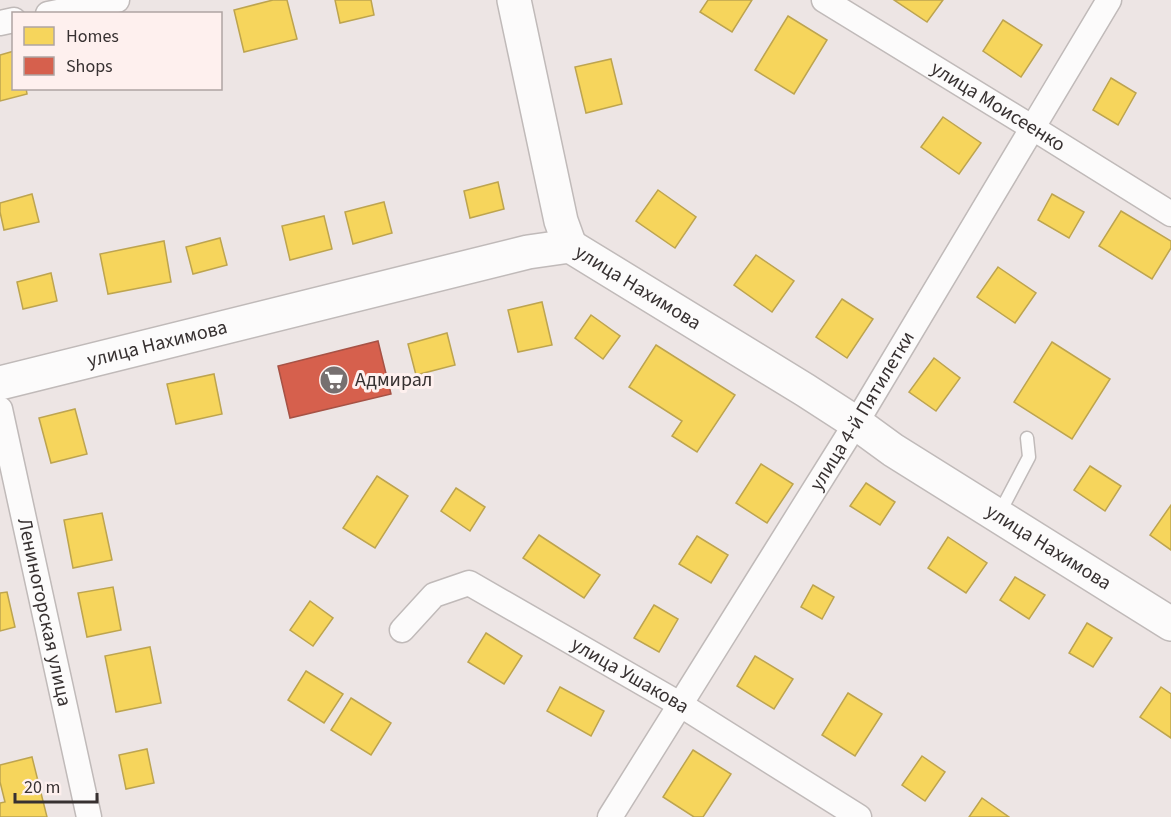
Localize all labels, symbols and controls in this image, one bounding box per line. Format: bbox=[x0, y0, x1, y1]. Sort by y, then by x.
legend bbox=[12, 12, 222, 90]
text: Homes bbox=[66, 24, 119, 49]
text: Shops bbox=[66, 54, 113, 79]
street label: улица Моисеенко bbox=[925, 55, 1071, 159]
street label: улица Нахимова bbox=[569, 238, 706, 337]
street label: улица Нахимова bbox=[84, 313, 230, 375]
street label: улица 4-й Пятилетки bbox=[803, 326, 922, 496]
supermarket icon: Адмирал bbox=[318, 364, 350, 396]
place label: Адмирал bbox=[355, 366, 432, 394]
street label: улица Нахимова bbox=[980, 497, 1117, 597]
street label: Лениногорская улица bbox=[10, 515, 78, 709]
street label: улица Ушакова bbox=[566, 631, 694, 721]
scale bar bbox=[15, 766, 98, 804]
text: 20 m bbox=[24, 775, 60, 800]

